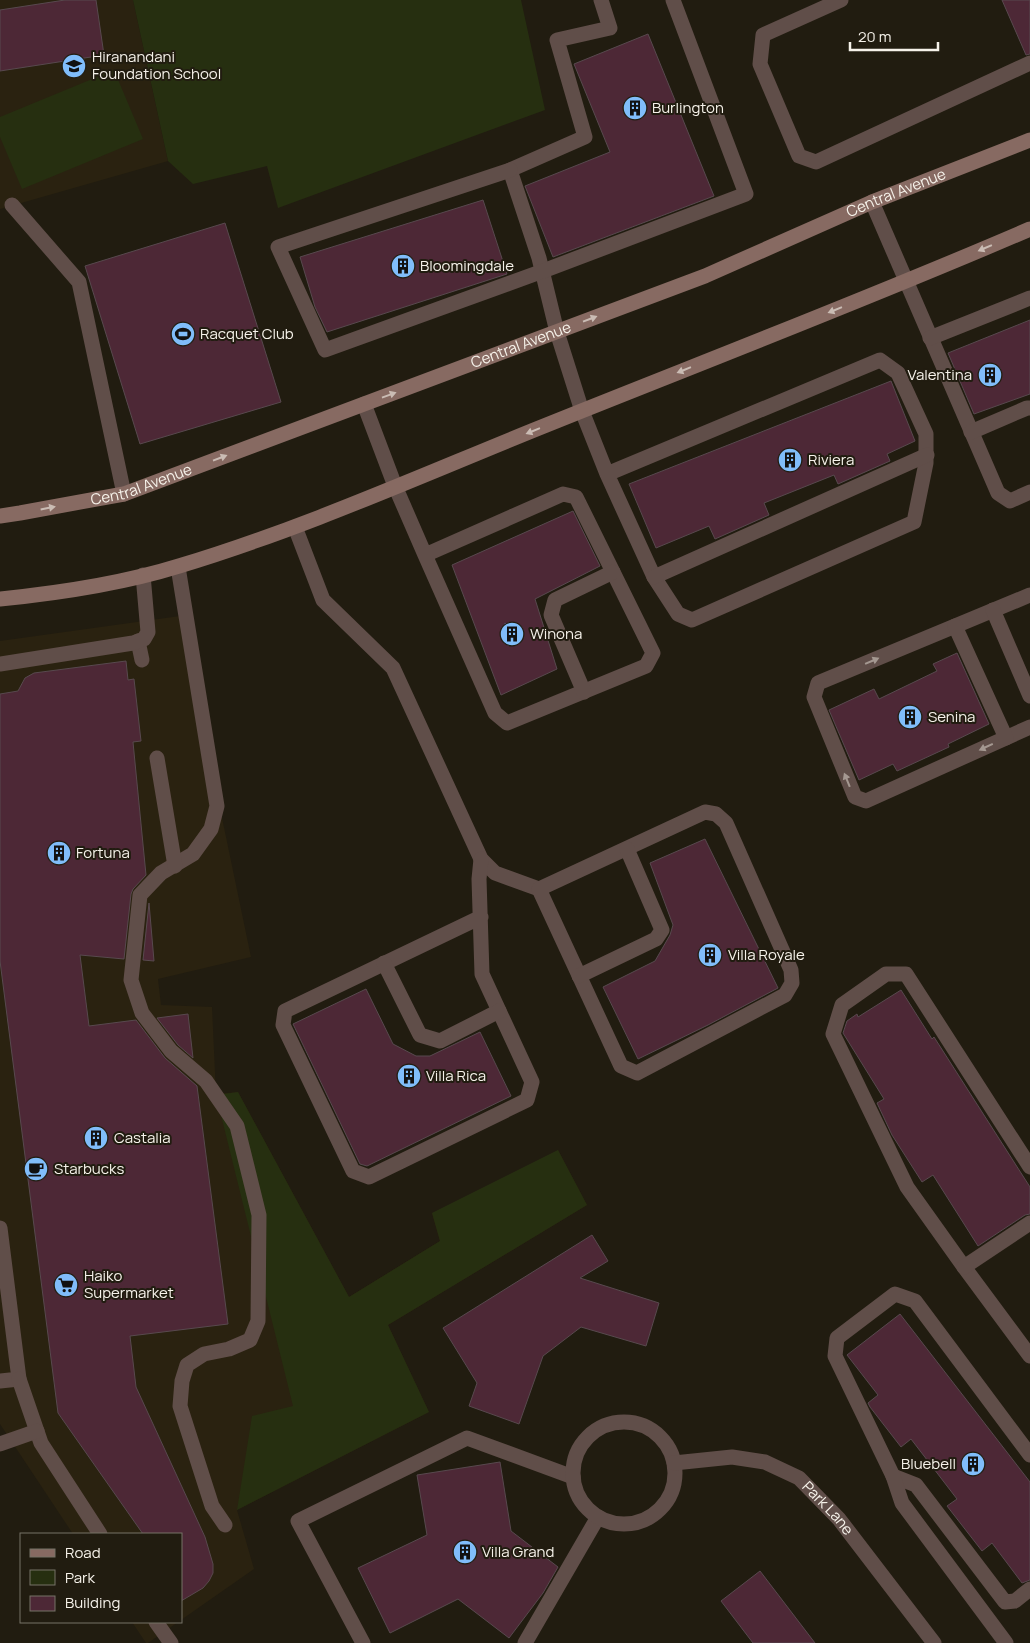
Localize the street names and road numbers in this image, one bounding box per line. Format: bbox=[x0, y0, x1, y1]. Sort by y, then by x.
street label: Central Avenue bbox=[843, 163, 949, 222]
street label: Central Avenue bbox=[468, 316, 574, 373]
street label: Central Avenue bbox=[89, 458, 195, 510]
street label: Park Lane bbox=[798, 1476, 859, 1539]

